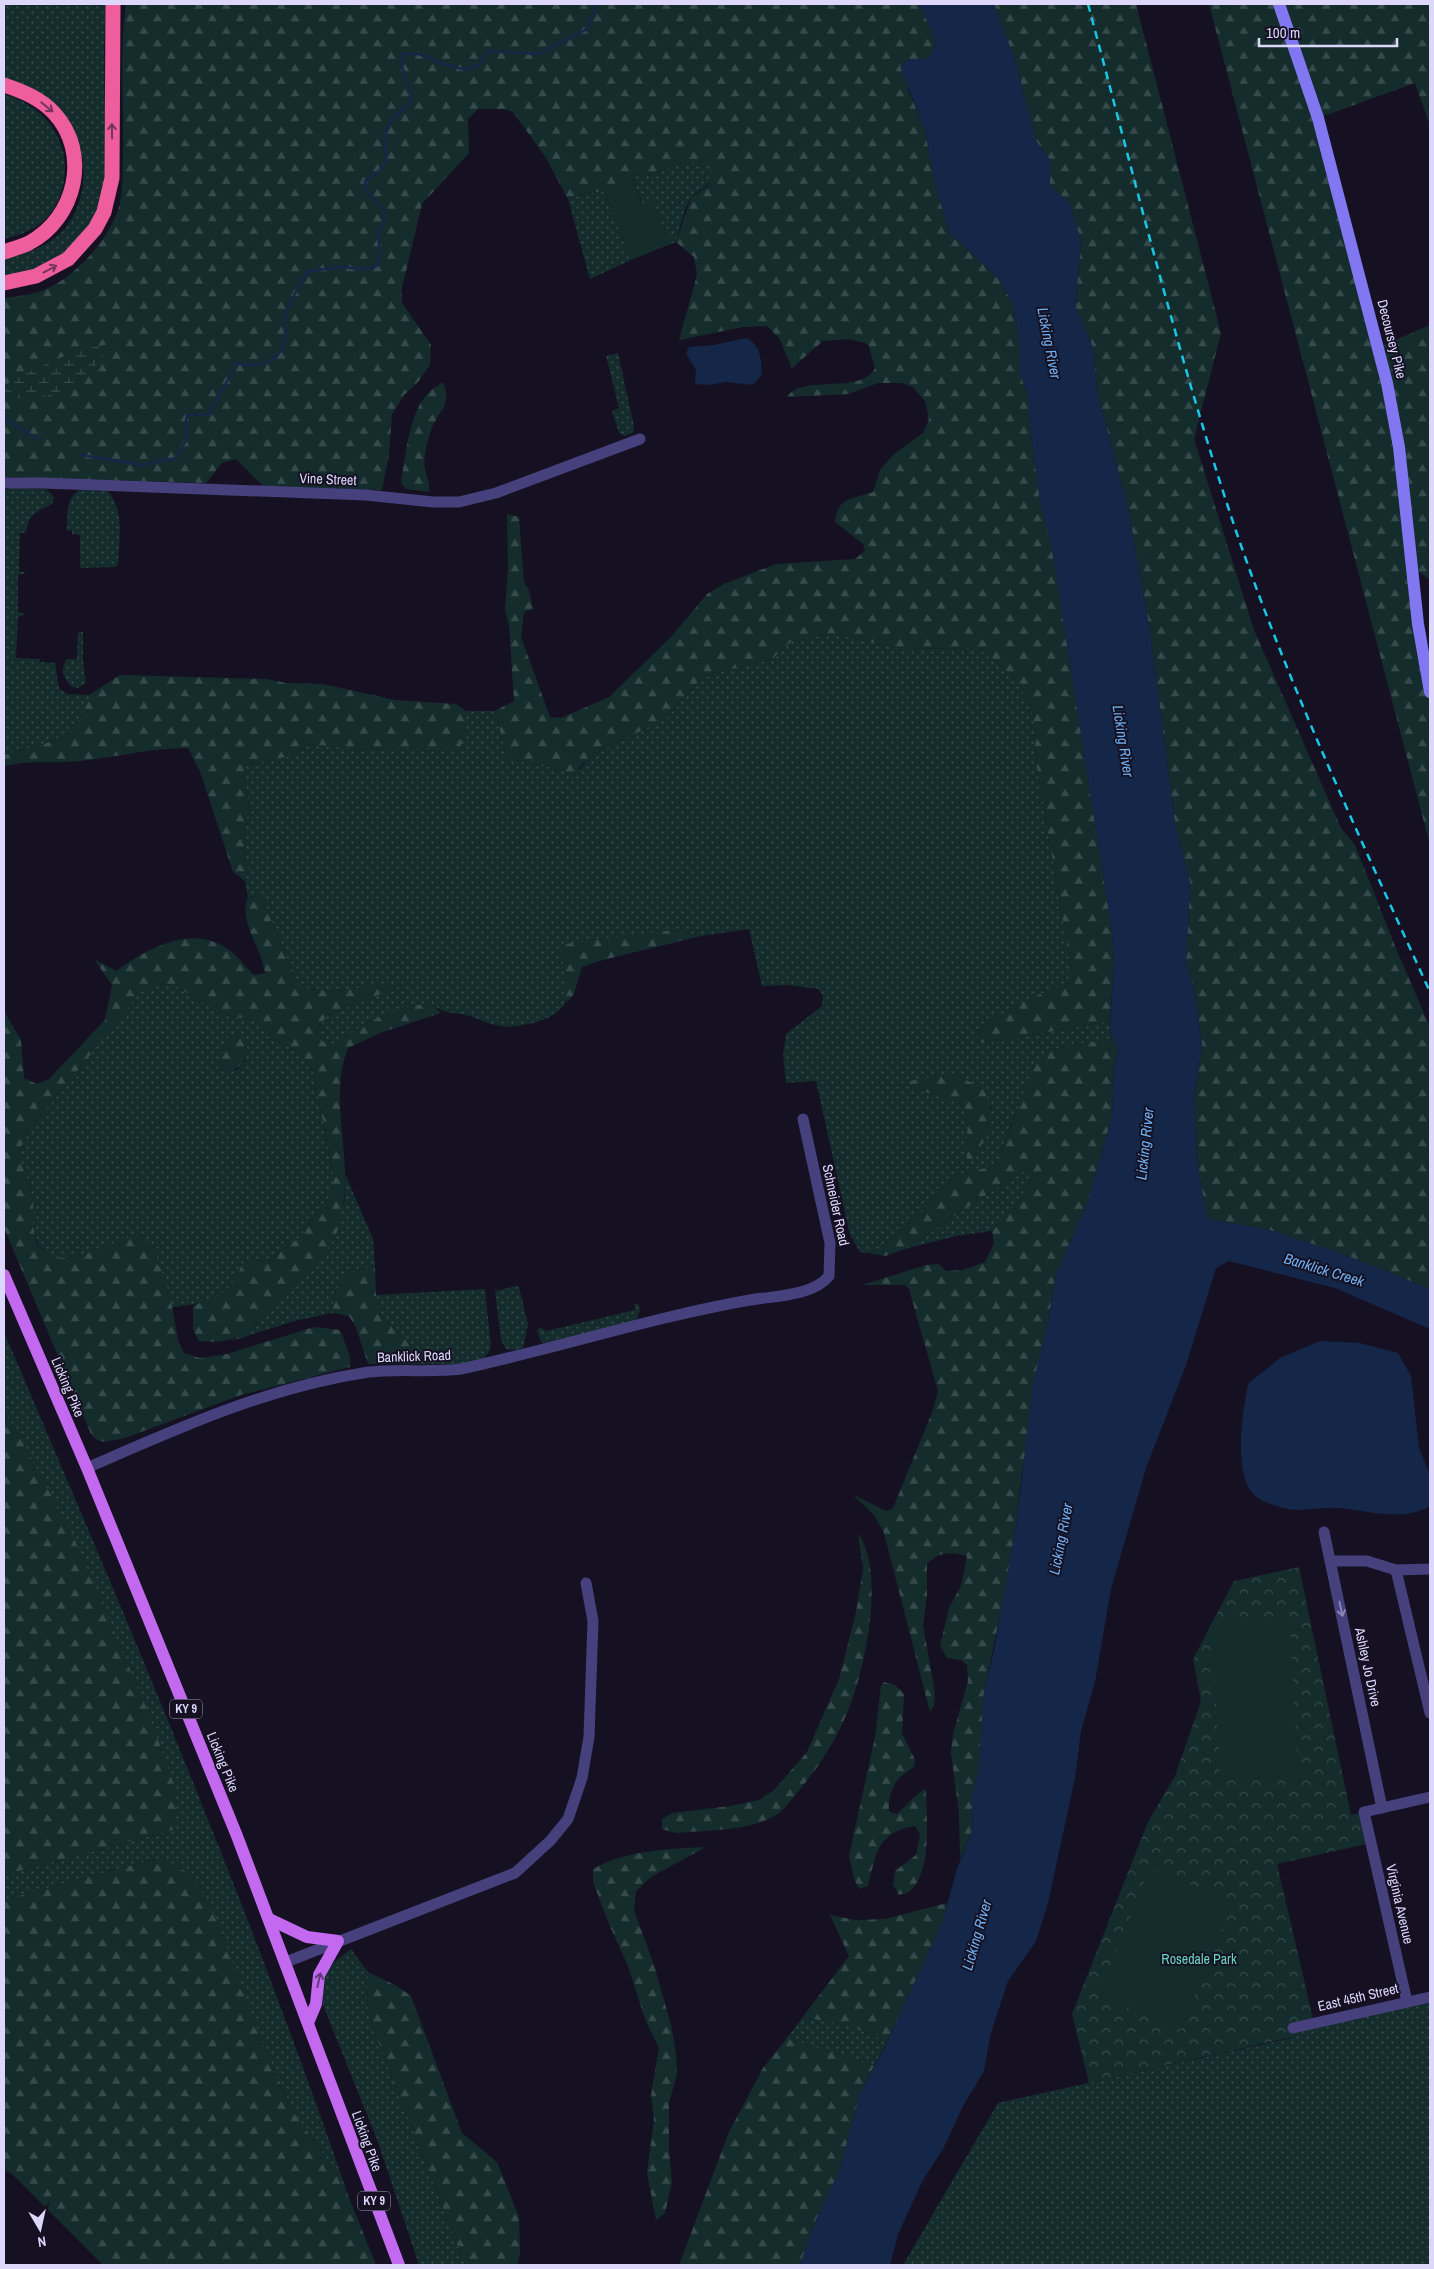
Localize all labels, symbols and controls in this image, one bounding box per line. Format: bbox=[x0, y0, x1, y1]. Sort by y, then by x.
scale bar bbox=[1259, 15, 1396, 47]
text: 100 m bbox=[1266, 22, 1300, 43]
one-way arrow bbox=[40, 102, 53, 113]
one-way arrow bbox=[107, 123, 117, 140]
one-way arrow bbox=[42, 264, 57, 273]
street label: Decoursey Pike bbox=[1373, 298, 1411, 380]
water label: Licking River bbox=[1032, 305, 1067, 381]
street label: Vine Street bbox=[299, 469, 357, 489]
water label: Licking River bbox=[1107, 703, 1140, 779]
water label: Licking River bbox=[1130, 1106, 1159, 1181]
street label: Schneider Road bbox=[819, 1163, 853, 1247]
water label: Banklick Creek bbox=[1282, 1247, 1368, 1292]
street label: Banklick Road bbox=[377, 1346, 451, 1366]
street label: Licking Pike bbox=[47, 1354, 89, 1420]
water label: Licking River bbox=[1043, 1500, 1078, 1576]
one-way arrow bbox=[1337, 1600, 1346, 1616]
street label: Ashley Jo Drive bbox=[1351, 1625, 1385, 1708]
road number: KY 9 bbox=[170, 1700, 202, 1718]
street label: Licking Pike bbox=[203, 1729, 243, 1795]
street label: Virginia Avenue bbox=[1382, 1862, 1418, 1946]
water label: Licking River bbox=[956, 1896, 997, 1973]
park label: Rosedale Park bbox=[1161, 1950, 1237, 1968]
one-way arrow bbox=[315, 1973, 324, 1989]
street label: East 45th Street bbox=[1316, 1979, 1400, 2015]
street label: Licking Pike bbox=[348, 2108, 386, 2174]
road number: KY 9 bbox=[358, 2192, 390, 2210]
north arrow bbox=[15, 2204, 65, 2254]
text: N bbox=[37, 2232, 48, 2251]

